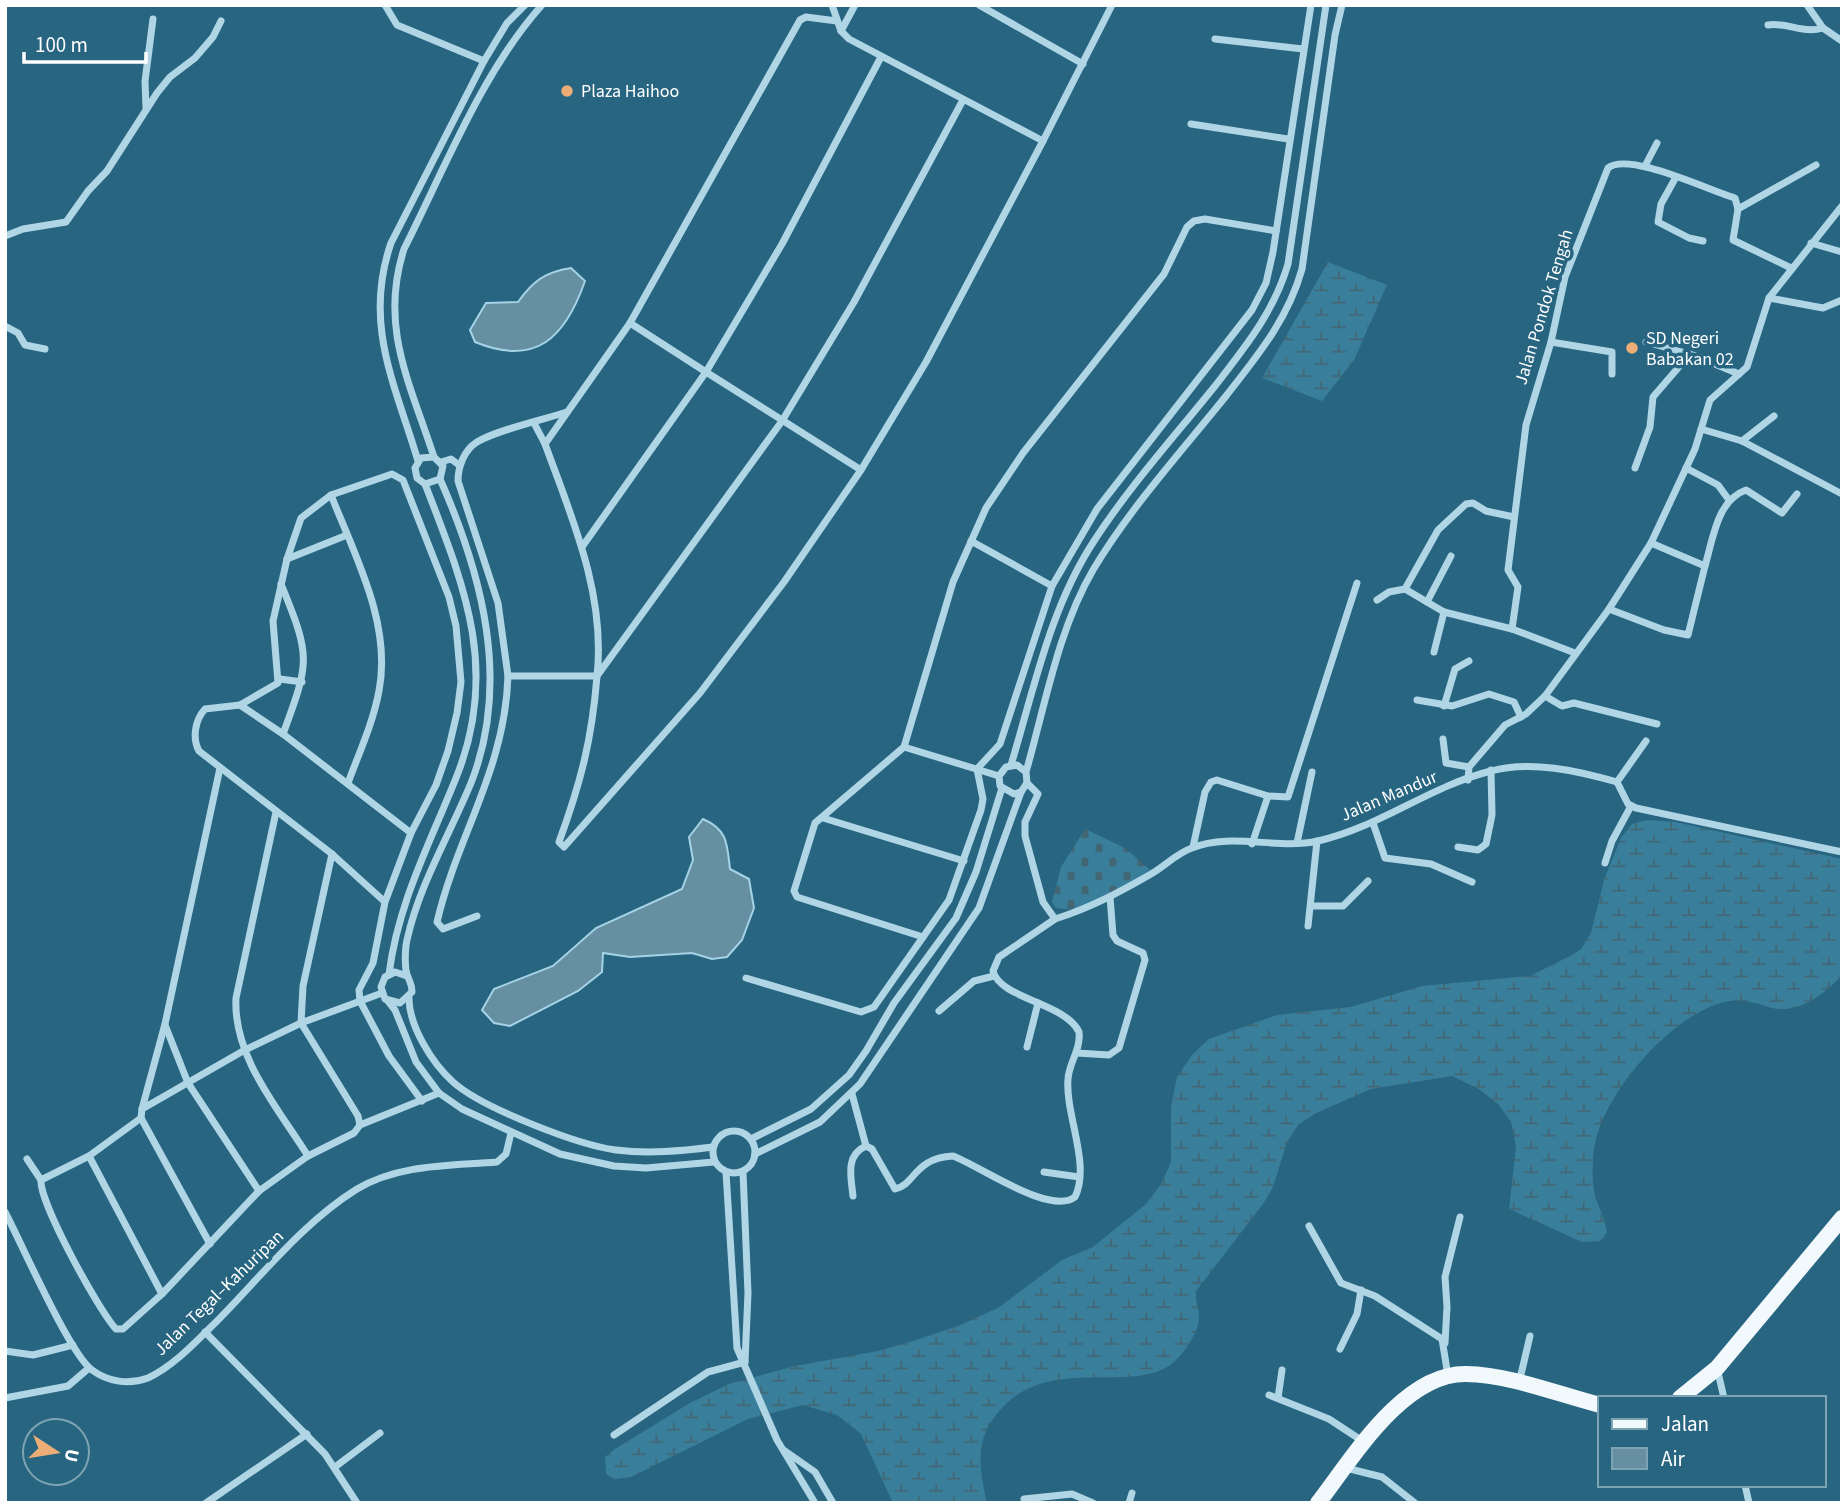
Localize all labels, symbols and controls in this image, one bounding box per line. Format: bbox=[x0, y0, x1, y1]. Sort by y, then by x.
scale bar bbox=[24, 21, 147, 65]
text: 100 m bbox=[35, 30, 88, 60]
place label: Plaza Haihoo bbox=[581, 79, 679, 104]
marker: Plaza Haihoo bbox=[559, 83, 575, 99]
street label: Jalan Pondok Tengah bbox=[1508, 226, 1580, 388]
place label: SD Negeri Babakan 02 bbox=[1646, 326, 1734, 372]
marker: SD Negeri Babakan 02 bbox=[1624, 340, 1640, 356]
street label: Jalan Mandur bbox=[1337, 764, 1442, 828]
street label: Jalan Tegal–Kahuripan bbox=[149, 1224, 289, 1362]
legend bbox=[1598, 1396, 1826, 1487]
text: Jalan bbox=[1661, 1409, 1709, 1439]
north arrow bbox=[21, 1417, 91, 1487]
text: Air bbox=[1661, 1444, 1686, 1474]
text: U bbox=[57, 1446, 86, 1464]

